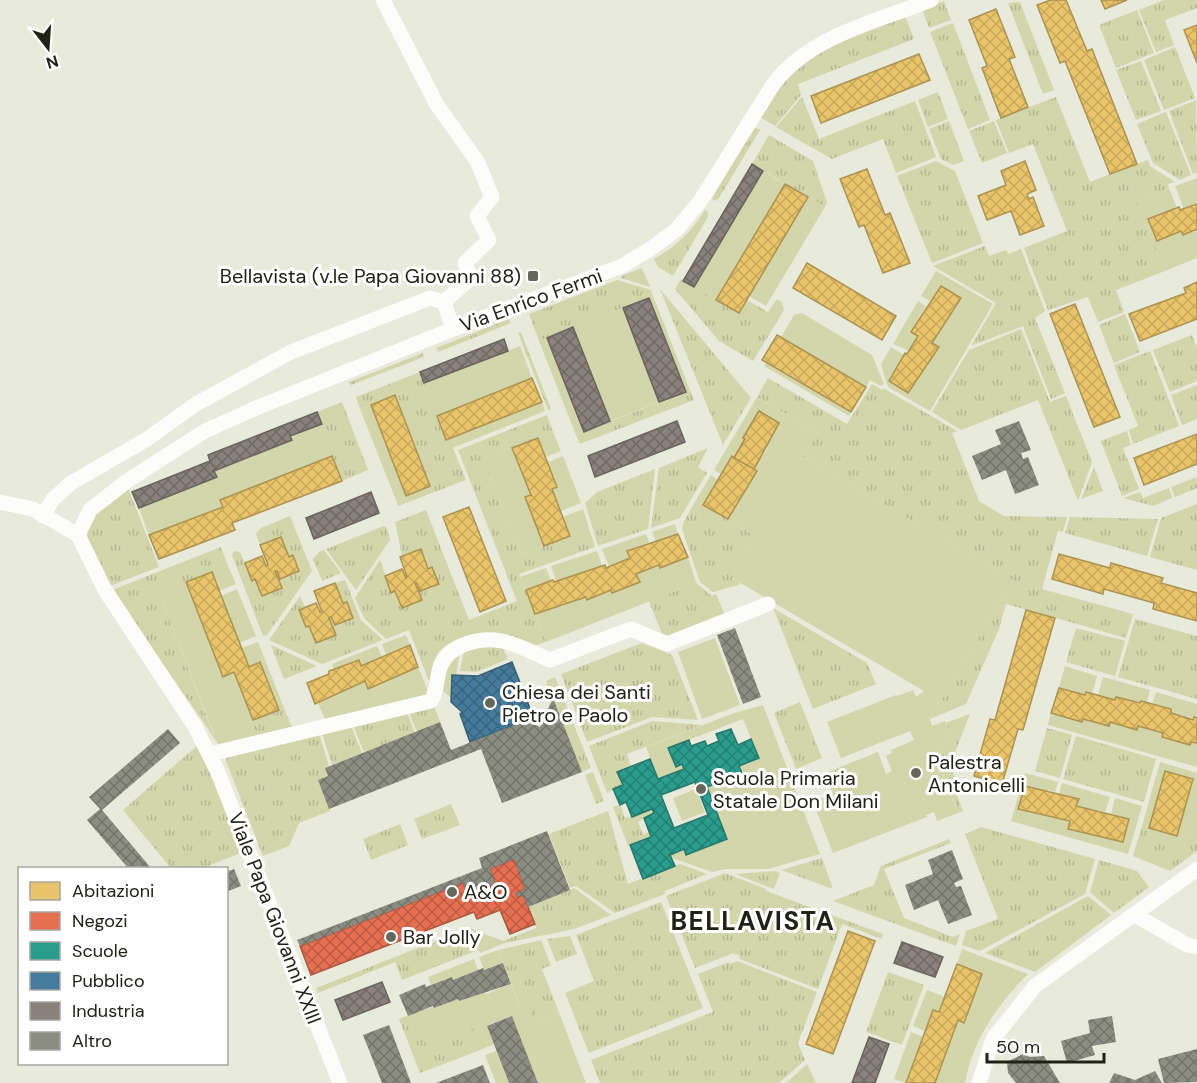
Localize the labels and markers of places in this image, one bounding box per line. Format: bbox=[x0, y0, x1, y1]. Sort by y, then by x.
place label: Bellavista (v.le Papa Giovanni 88) bbox=[220, 263, 521, 289]
marker: Bellavista (v.le Papa Giovanni 88) bbox=[526, 269, 540, 283]
place label: Chiesa dei Santi Pietro e Paolo bbox=[502, 679, 651, 728]
marker: Chiesa dei Santi Pietro e Paolo bbox=[483, 696, 497, 710]
place label: Palestra Antonicelli bbox=[928, 749, 1025, 798]
place label: Scuola Primaria Statale Don Milani bbox=[713, 765, 879, 814]
marker: Palestra Antonicelli bbox=[909, 766, 923, 780]
marker: Scuola Primaria Statale Don Milani bbox=[694, 782, 708, 796]
place label: A&O bbox=[464, 879, 507, 905]
marker: A&O bbox=[445, 885, 459, 899]
place label: Bar Jolly bbox=[403, 924, 481, 950]
marker: Bar Jolly bbox=[384, 930, 398, 944]

